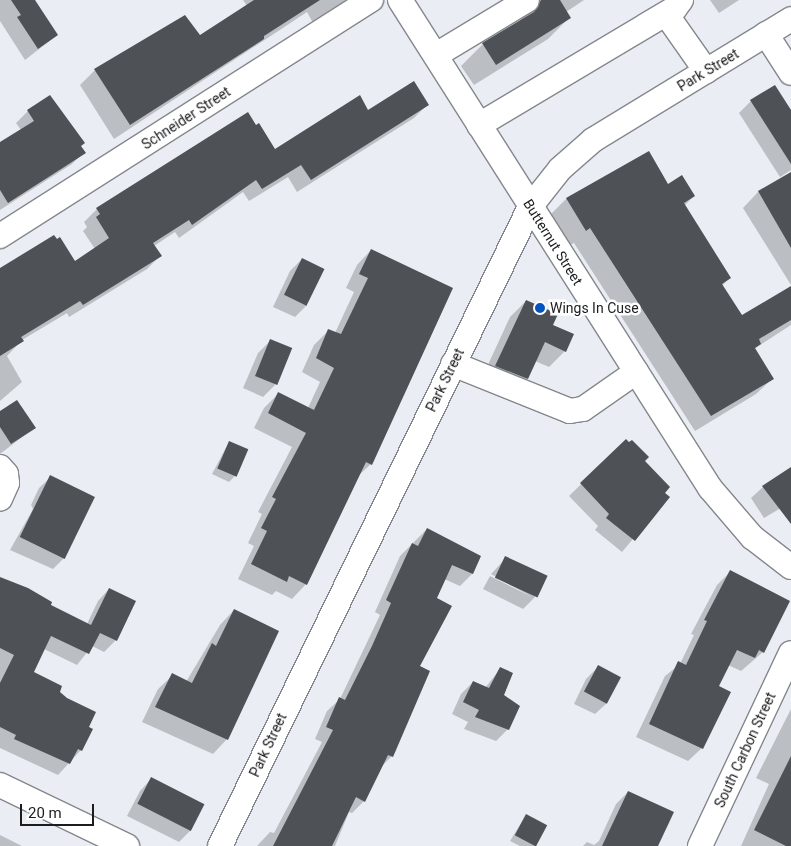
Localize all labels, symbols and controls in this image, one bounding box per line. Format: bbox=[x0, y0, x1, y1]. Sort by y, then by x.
street label: Park Street bbox=[674, 45, 742, 95]
street label: Schneider Street bbox=[138, 83, 234, 153]
street label: Butternut Street bbox=[520, 196, 586, 288]
place label: Wings In Cuse bbox=[550, 300, 639, 316]
marker: Wings In Cuse bbox=[534, 302, 546, 314]
street label: Park Street bbox=[422, 345, 468, 415]
street label: South Carbon Street bbox=[711, 690, 779, 810]
street label: Park Street bbox=[246, 710, 290, 780]
scale bar bbox=[22, 794, 96, 826]
text: 20 m bbox=[28, 804, 62, 822]

